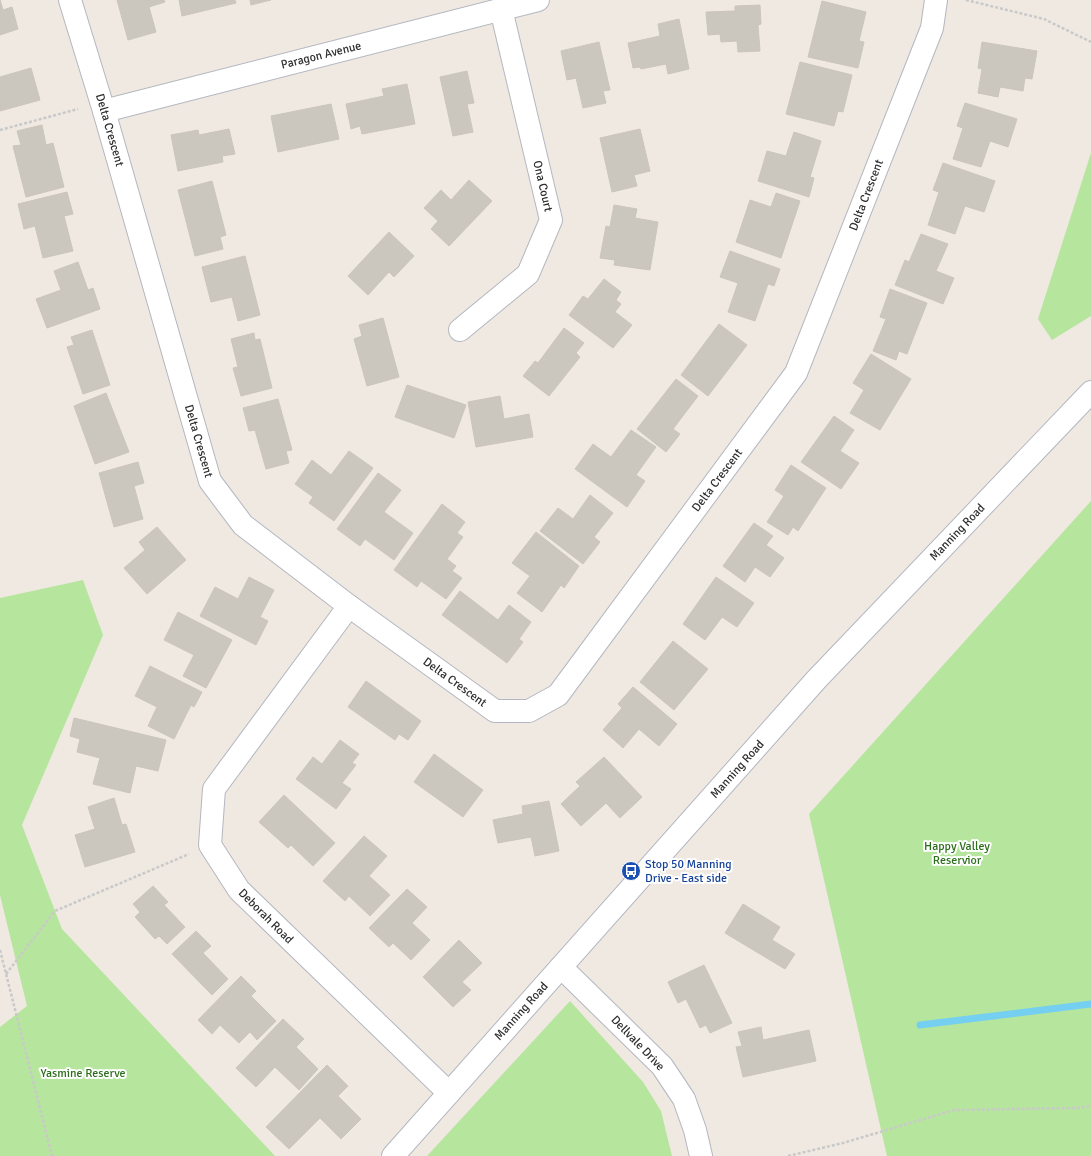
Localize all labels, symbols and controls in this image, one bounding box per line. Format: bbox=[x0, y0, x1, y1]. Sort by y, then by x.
street label: Paragon Avenue bbox=[279, 38, 363, 73]
street label: Delta Crescent bbox=[92, 92, 127, 168]
street label: Delta Crescent bbox=[846, 157, 887, 233]
street label: Ona Court bbox=[529, 159, 556, 213]
street label: Delta Crescent bbox=[181, 403, 216, 479]
street label: Delta Crescent bbox=[689, 446, 746, 515]
street label: Manning Road bbox=[926, 501, 988, 564]
street label: Delta Crescent bbox=[420, 654, 489, 711]
street label: Manning Road bbox=[707, 737, 767, 802]
park label: Happy Valley Reservior bbox=[924, 839, 990, 868]
place label: Stop 50 Manning Drive - East side bbox=[645, 857, 732, 886]
bus stop icon: Stop 50 Manning Drive - East side bbox=[620, 860, 642, 882]
street label: Deborah Road bbox=[235, 886, 296, 947]
street label: Manning Road bbox=[491, 979, 551, 1044]
street label: Dellvale Drive bbox=[608, 1013, 668, 1074]
park label: Yasmine Reserve bbox=[40, 1066, 126, 1081]

